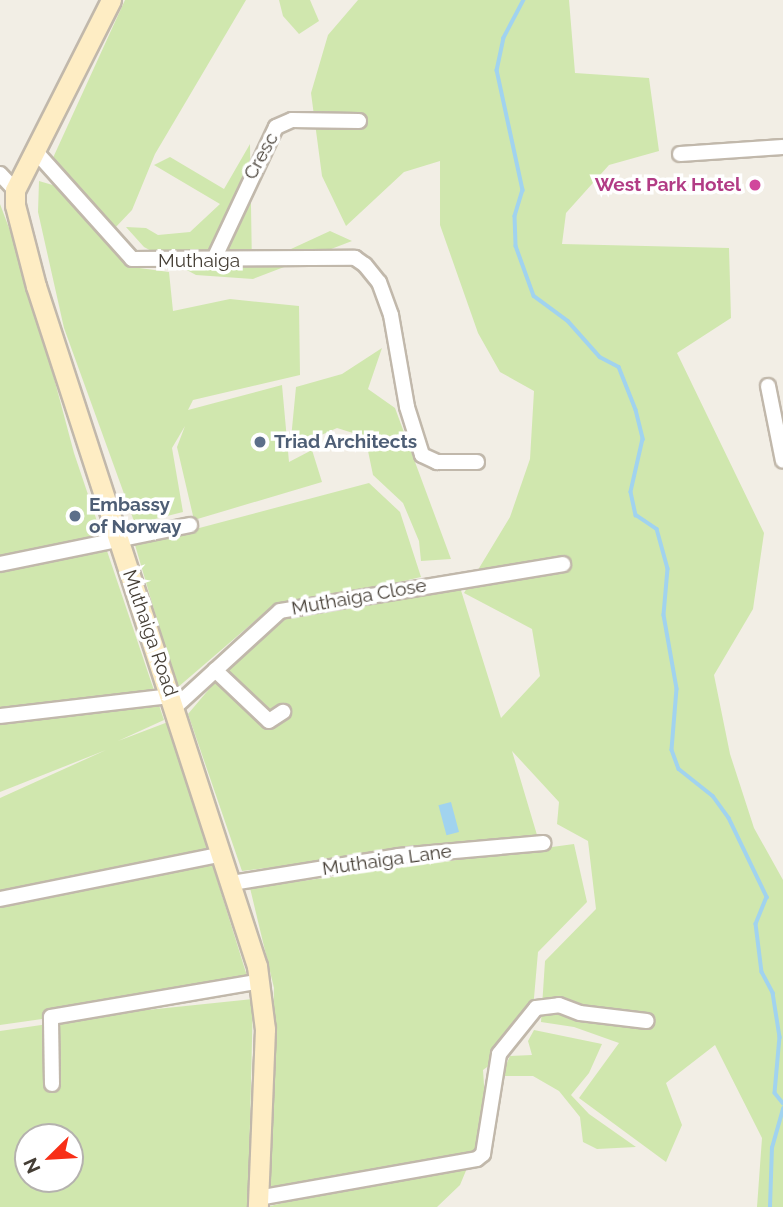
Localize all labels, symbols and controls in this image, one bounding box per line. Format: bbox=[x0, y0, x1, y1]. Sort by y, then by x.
street label: Cresc bbox=[239, 129, 283, 183]
place label: West Park Hotel bbox=[595, 174, 741, 196]
marker: West Park Hotel bbox=[747, 177, 763, 193]
street label: Muthaiga bbox=[158, 250, 240, 272]
place label: Triad Architects bbox=[274, 431, 418, 453]
marker: Triad Architects bbox=[252, 434, 268, 450]
place label: Embassy of Norway bbox=[89, 494, 182, 538]
marker: Embassy of Norway bbox=[67, 508, 83, 524]
street label: Muthaiga Road bbox=[118, 567, 182, 699]
street label: Muthaiga Close bbox=[290, 574, 428, 620]
street label: Muthaiga Lane bbox=[321, 840, 453, 880]
north arrow bbox=[14, 1123, 84, 1193]
text: N bbox=[19, 1155, 45, 1177]

